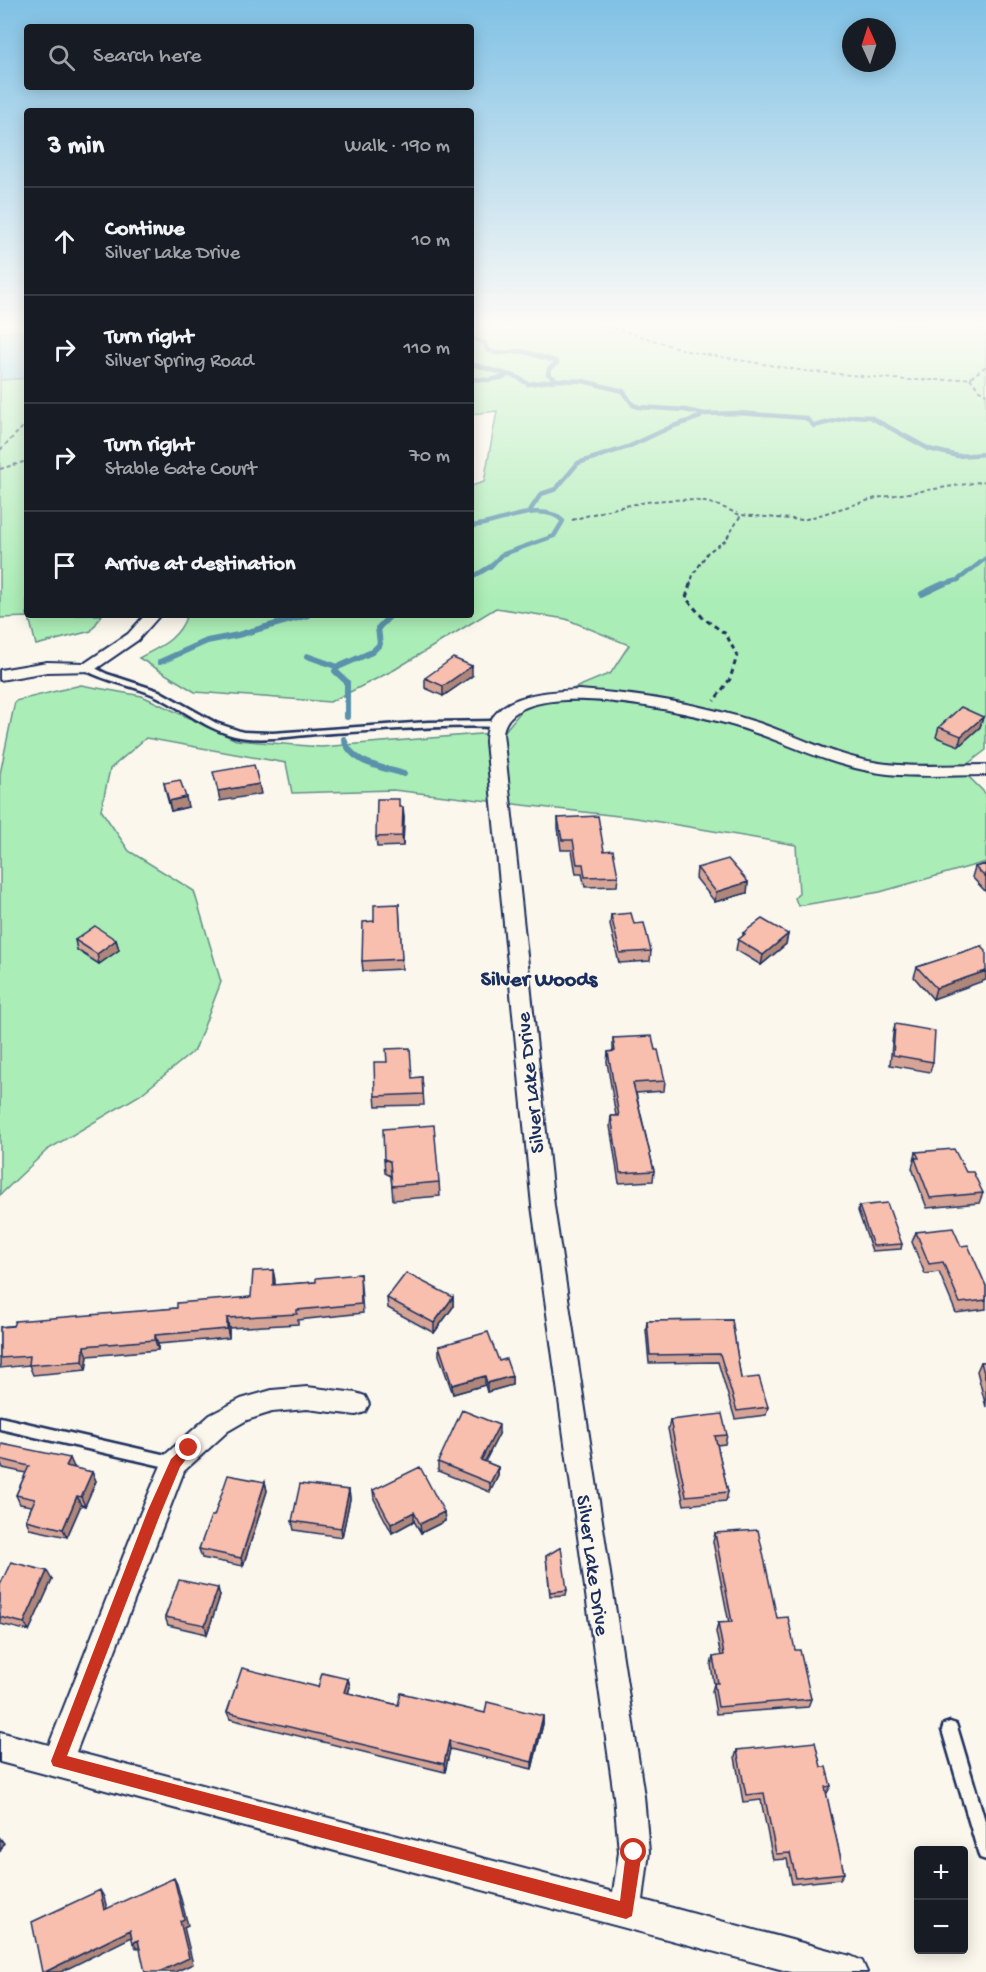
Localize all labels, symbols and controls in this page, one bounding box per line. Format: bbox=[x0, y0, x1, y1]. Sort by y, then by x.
north arrow bbox=[842, 18, 896, 72]
search box bbox=[24, 24, 474, 90]
icon: search bbox=[45, 41, 78, 74]
text: Search here bbox=[93, 44, 201, 70]
text: 3 min bbox=[48, 132, 104, 163]
text: Walk · 190 m bbox=[344, 136, 450, 159]
text: Continue bbox=[105, 217, 185, 243]
icon: ahead bbox=[48, 225, 81, 258]
text: 10 m bbox=[412, 230, 450, 253]
text: Silver Lake Drive bbox=[105, 243, 240, 266]
text: Turn right bbox=[105, 325, 193, 351]
icon: right bbox=[48, 333, 81, 366]
text: 110 m bbox=[404, 338, 450, 361]
text: Silver Spring Road bbox=[105, 351, 254, 374]
text: Turn right bbox=[105, 433, 193, 459]
icon: right bbox=[48, 441, 81, 474]
text: 70 m bbox=[409, 446, 450, 469]
text: Stable Gate Court bbox=[105, 459, 256, 482]
icon: arrive bbox=[48, 549, 81, 582]
text: Arrive at destination bbox=[105, 552, 295, 578]
district label: Silver Woods bbox=[481, 968, 599, 994]
street label: Silver Lake Drive bbox=[513, 1010, 552, 1154]
route end bbox=[175, 1434, 201, 1460]
street label: Silver Lake Drive bbox=[568, 1494, 613, 1639]
route start bbox=[620, 1838, 646, 1864]
map controls bbox=[914, 1846, 968, 1954]
button: + bbox=[914, 1846, 968, 1900]
button: − bbox=[914, 1900, 968, 1954]

